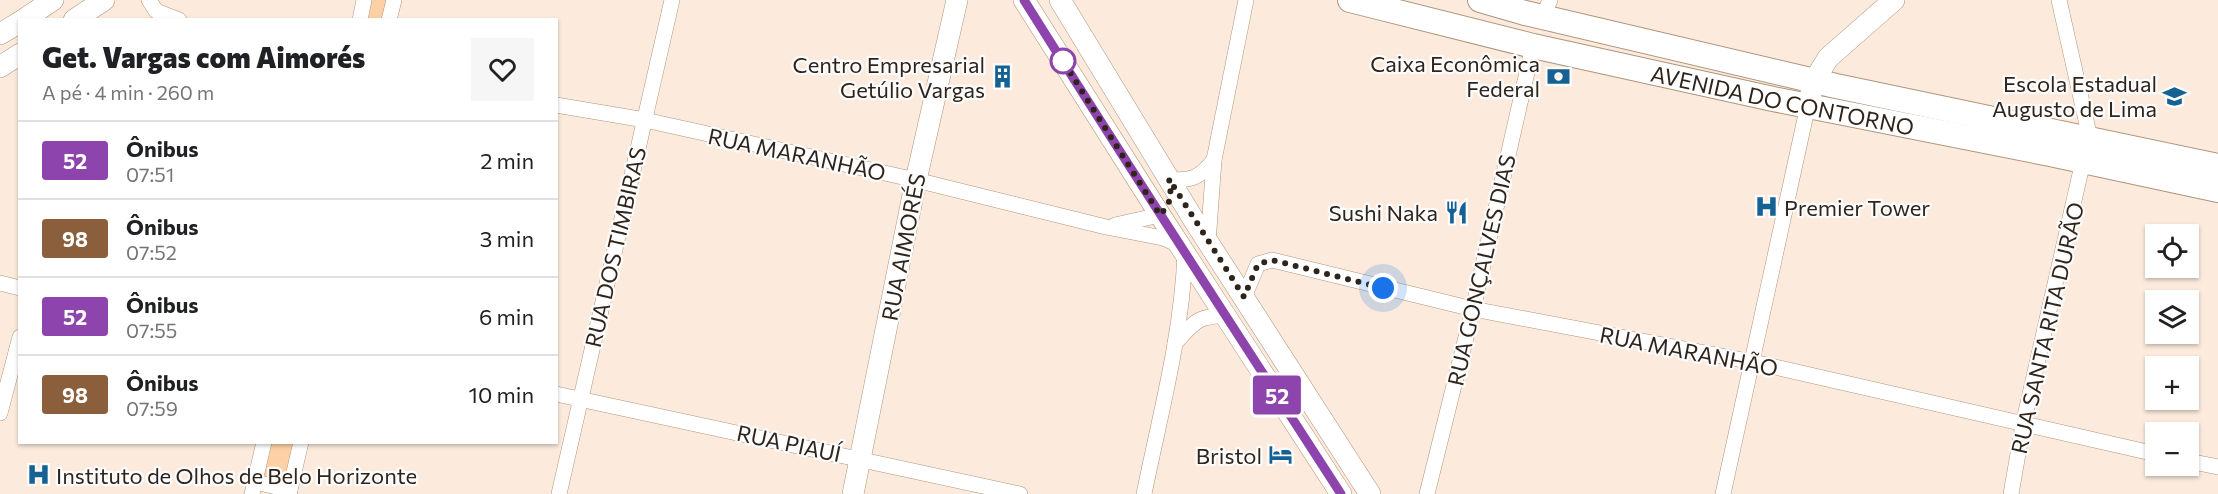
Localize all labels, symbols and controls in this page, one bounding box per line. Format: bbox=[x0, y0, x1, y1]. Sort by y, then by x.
button: heart bbox=[471, 38, 534, 101]
text: Get. Vargas com Aimorés bbox=[42, 40, 365, 74]
unlabelled marker bbox=[1050, 48, 1076, 74]
place label: Caixa Econômica Federal bbox=[1370, 50, 1540, 102]
place label: Centro Empresarial Getúlio Vargas bbox=[793, 51, 985, 103]
street label: AVENIDA DO CONTORNO bbox=[1648, 59, 1917, 140]
bank icon: Caixa Econômica Federal bbox=[1545, 63, 1571, 89]
building icon: Centro Empresarial Getúlio Vargas bbox=[990, 64, 1016, 90]
place label: Escola Estadual Augusto de Lima bbox=[1992, 70, 2157, 122]
text: A pé · 4 min · 260 m bbox=[42, 80, 214, 104]
school or university icon: Escola Estadual Augusto de Lima bbox=[2162, 83, 2188, 109]
street label: RUA MARANHÃO bbox=[706, 122, 888, 186]
text: Ônibus bbox=[126, 135, 199, 162]
street label: RUA DOS TIMBIRAS bbox=[579, 144, 651, 350]
text: 2 min bbox=[480, 147, 534, 174]
text: 52 bbox=[63, 148, 87, 173]
street label: RUA GONÇALVES DIAS bbox=[1441, 152, 1521, 388]
text: 07:51 bbox=[126, 162, 174, 186]
street label: RUA AIMORÉS bbox=[875, 171, 931, 323]
hospital icon: Premier Tower bbox=[1753, 194, 1779, 220]
place label: Premier Tower bbox=[1784, 194, 1930, 221]
place label: Sushi Naka bbox=[1329, 199, 1438, 226]
restaurant icon: Sushi Naka bbox=[1443, 199, 1469, 225]
street label: RUA SANTA RITA DURÃO bbox=[2005, 200, 2089, 456]
text: Ônibus bbox=[126, 213, 199, 240]
map controls bbox=[2145, 224, 2199, 476]
button: locate bbox=[2145, 224, 2199, 278]
text: 3 min bbox=[480, 225, 534, 252]
text: 98 bbox=[62, 226, 88, 251]
text: 07:52 bbox=[126, 240, 177, 264]
your location bbox=[1368, 273, 1398, 303]
button: layers bbox=[2145, 290, 2199, 344]
text: Ônibus bbox=[126, 291, 199, 318]
text: 6 min bbox=[479, 303, 534, 330]
text: 52 bbox=[63, 304, 87, 329]
text: 07:55 bbox=[126, 318, 177, 342]
street label: RUA MARANHÃO bbox=[1598, 320, 1780, 382]
button: + bbox=[2145, 356, 2199, 410]
text: Ônibus bbox=[126, 369, 199, 396]
line badge: 52 bbox=[1250, 376, 1304, 414]
text: 10 min bbox=[469, 381, 534, 408]
text: 98 bbox=[62, 382, 88, 407]
text: 52 bbox=[1265, 383, 1289, 408]
text: 07:59 bbox=[126, 396, 178, 420]
street label: RUA PIAUÍ bbox=[734, 419, 844, 467]
button: − bbox=[2145, 422, 2199, 476]
place label: Bristol bbox=[1196, 442, 1262, 469]
hotel icon: Bristol bbox=[1267, 442, 1293, 468]
hospital icon: Instituto de Olhos de Belo Horizonte bbox=[25, 462, 51, 488]
place label: Instituto de Olhos de Belo Horizonte bbox=[56, 462, 417, 489]

